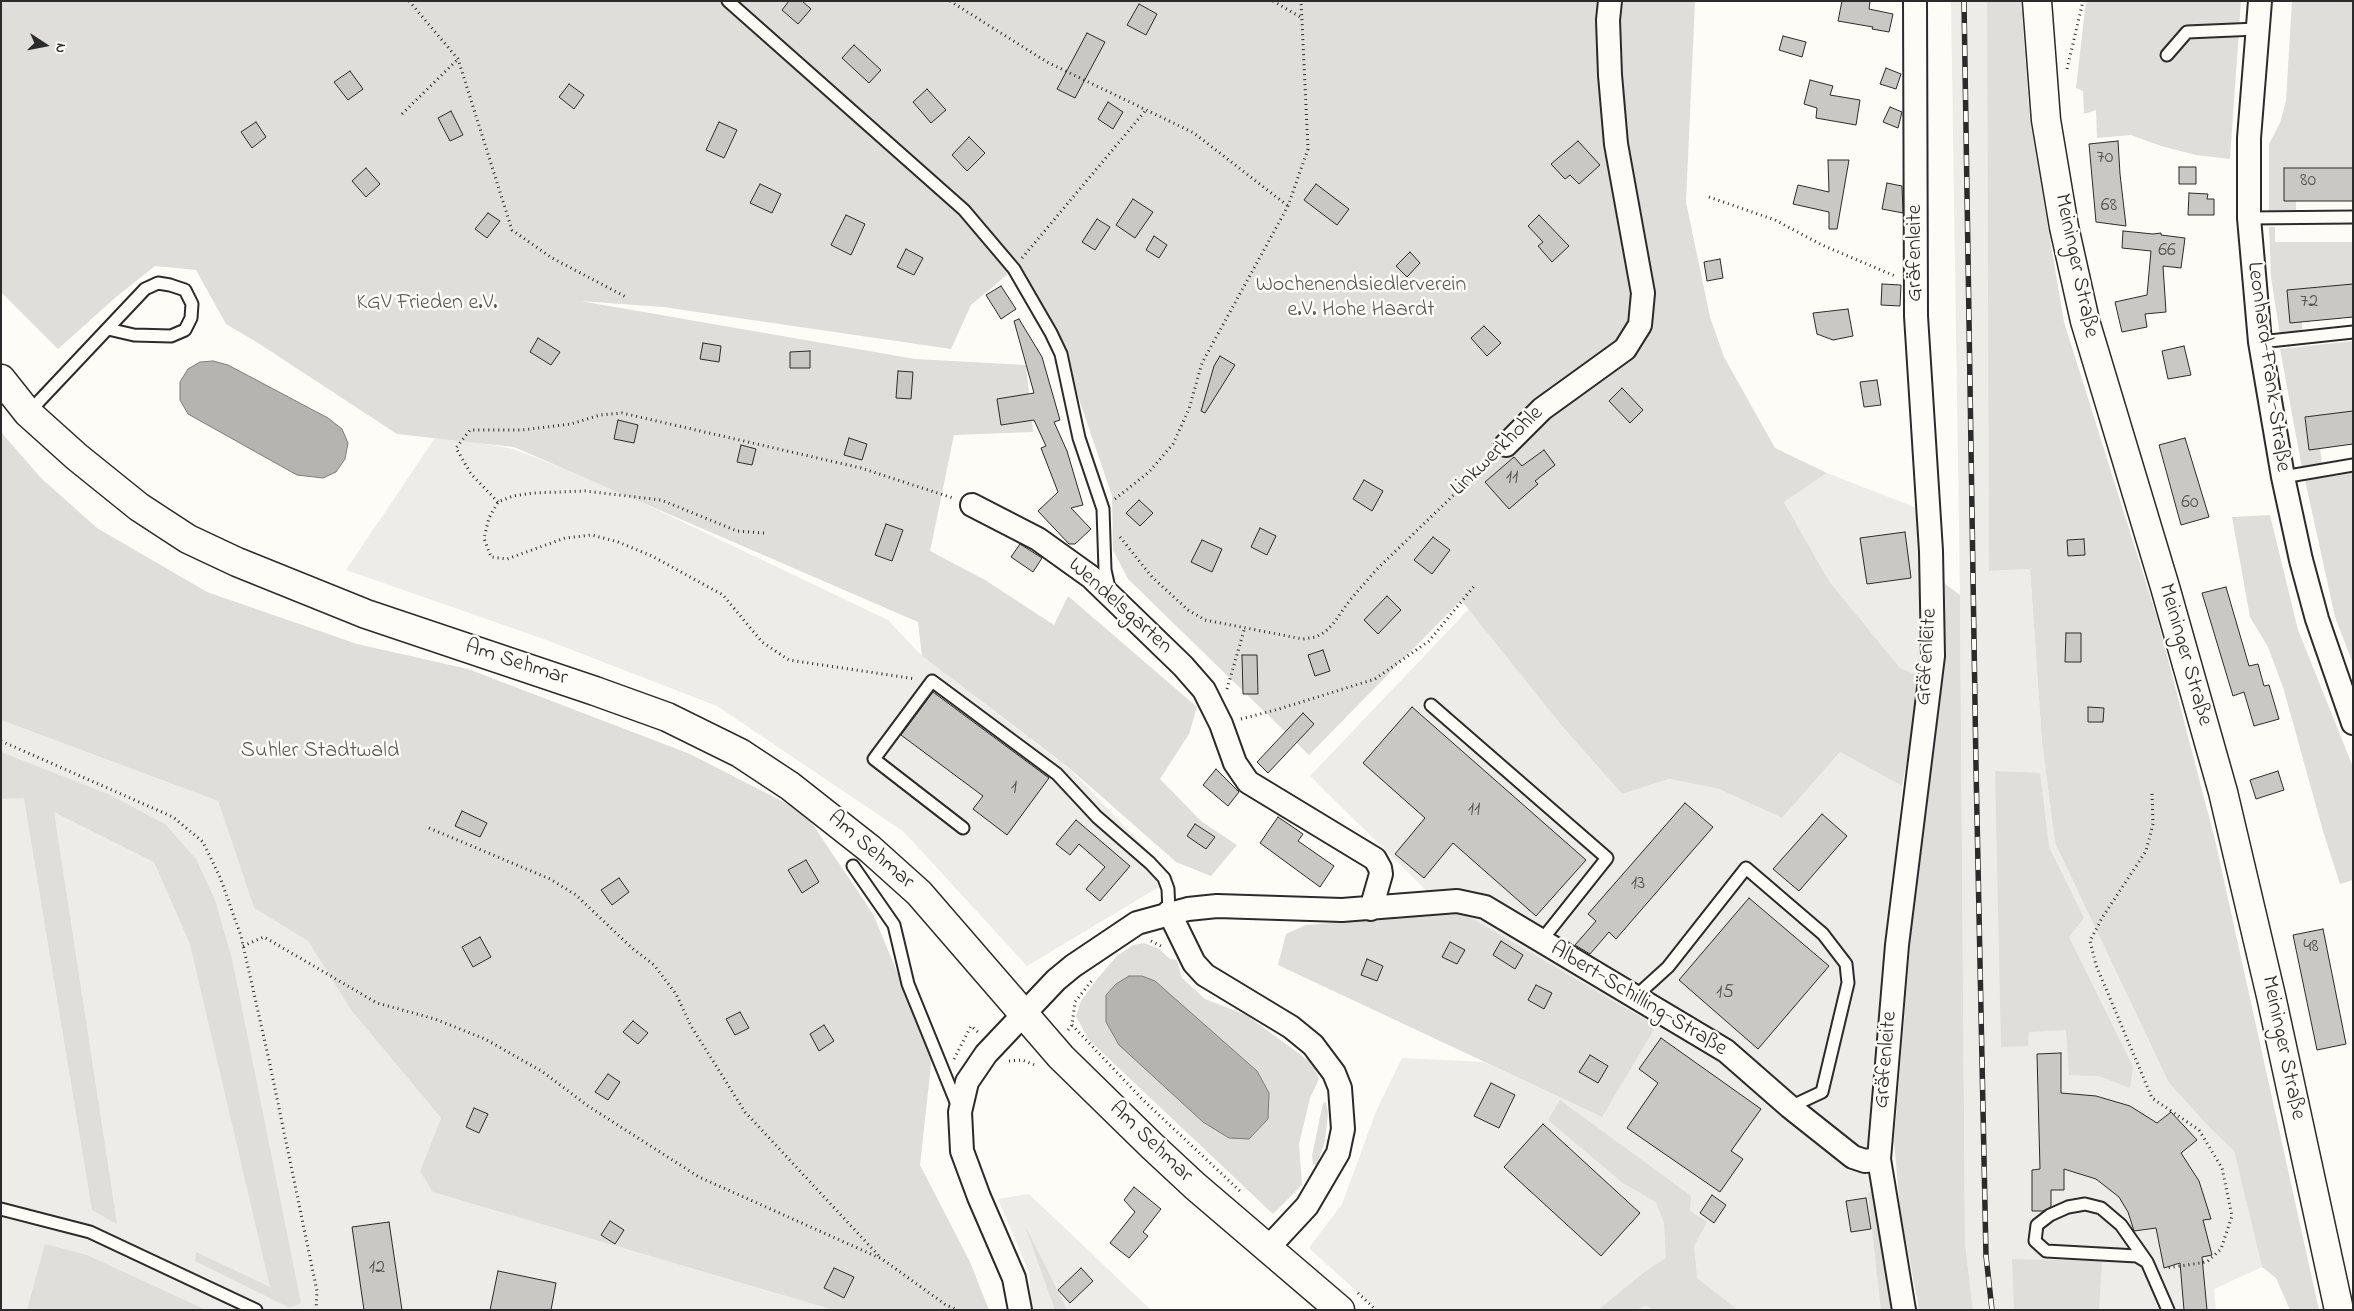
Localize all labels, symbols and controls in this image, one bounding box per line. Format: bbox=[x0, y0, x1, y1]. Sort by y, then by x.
north arrow bbox=[20, 20, 70, 70]
text: N bbox=[49, 41, 71, 55]
house number: 70 bbox=[2097, 147, 2113, 171]
house number: 80 bbox=[2300, 170, 2316, 194]
street label: Meininger Straße bbox=[2047, 192, 2103, 340]
house number: 68 bbox=[2101, 195, 2117, 219]
street label: Gräfenleite bbox=[1903, 204, 1929, 302]
house number: 66 bbox=[2158, 240, 2176, 264]
street label: Leonhard-Frank-Straße bbox=[2239, 260, 2295, 474]
park label: Wochenendsiedlerverein e.V. Hohe Haardt bbox=[1256, 273, 1466, 324]
park label: KGV Frieden e.V. bbox=[356, 291, 498, 317]
house number: 72 bbox=[2300, 291, 2318, 315]
street label: Linkwerkhohle bbox=[1446, 401, 1550, 503]
house number: 11 bbox=[1506, 467, 1518, 491]
house number: 60 bbox=[2181, 492, 2199, 516]
street label: Wendelsgarten bbox=[1061, 553, 1177, 661]
street label: Meininger Straße bbox=[2151, 581, 2217, 729]
street label: Gräfenleite bbox=[1911, 607, 1945, 707]
street label: Am Sehmar bbox=[461, 635, 571, 693]
park label: Suhler Stadtwald bbox=[241, 739, 399, 765]
house number: 1 bbox=[1011, 777, 1017, 801]
house number: 11 bbox=[1468, 799, 1480, 823]
street label: Am Sehmar bbox=[821, 806, 919, 896]
house number: 13 bbox=[1631, 873, 1645, 897]
house number: 48 bbox=[2303, 936, 2319, 960]
street label: Albert-Schilling-Straße bbox=[1545, 937, 1731, 1063]
street label: Meininger Straße bbox=[2254, 974, 2310, 1122]
house number: 15 bbox=[1716, 982, 1734, 1006]
street label: Gräfenleite bbox=[1870, 1010, 1904, 1110]
street label: Am Sehmar bbox=[1103, 1097, 1197, 1189]
house number: 12 bbox=[369, 1257, 385, 1281]

